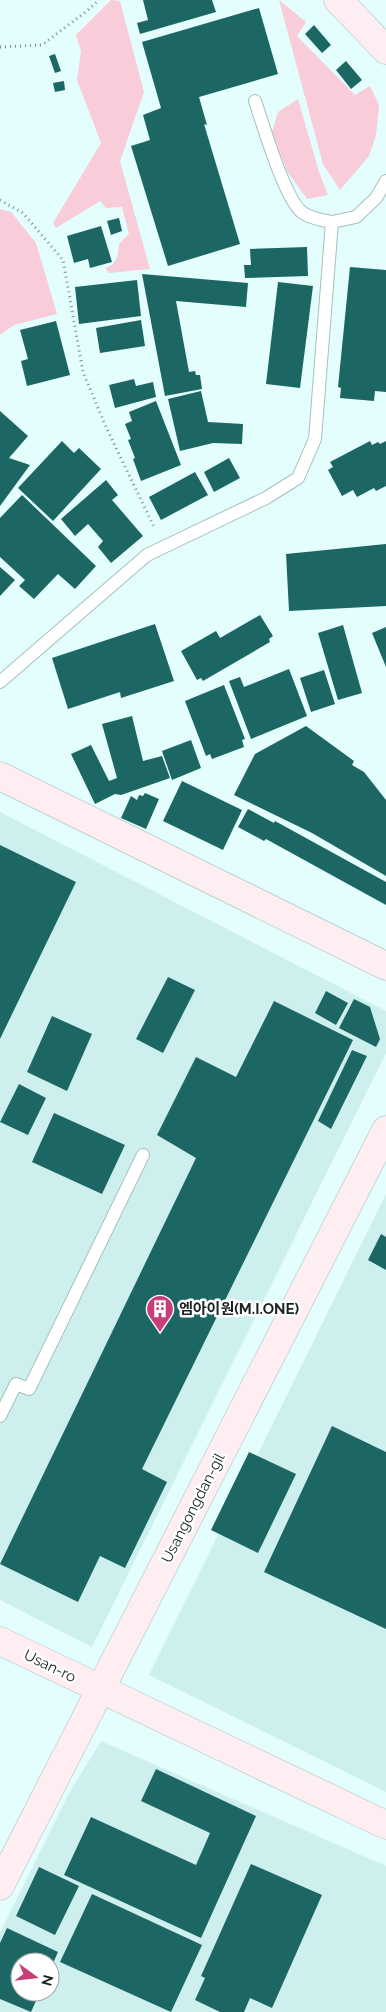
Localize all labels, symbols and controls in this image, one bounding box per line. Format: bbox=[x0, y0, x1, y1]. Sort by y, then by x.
building icon: 엠아이원(M.I.ONE) bbox=[145, 1294, 175, 1333]
place label: 엠아이원(M.I.ONE) bbox=[179, 1300, 300, 1318]
street label: Usangongdan-gil bbox=[158, 1449, 229, 1566]
street label: Usan-ro bbox=[21, 1646, 79, 1686]
north arrow bbox=[10, 1952, 60, 2002]
text: N bbox=[38, 1973, 57, 1988]

